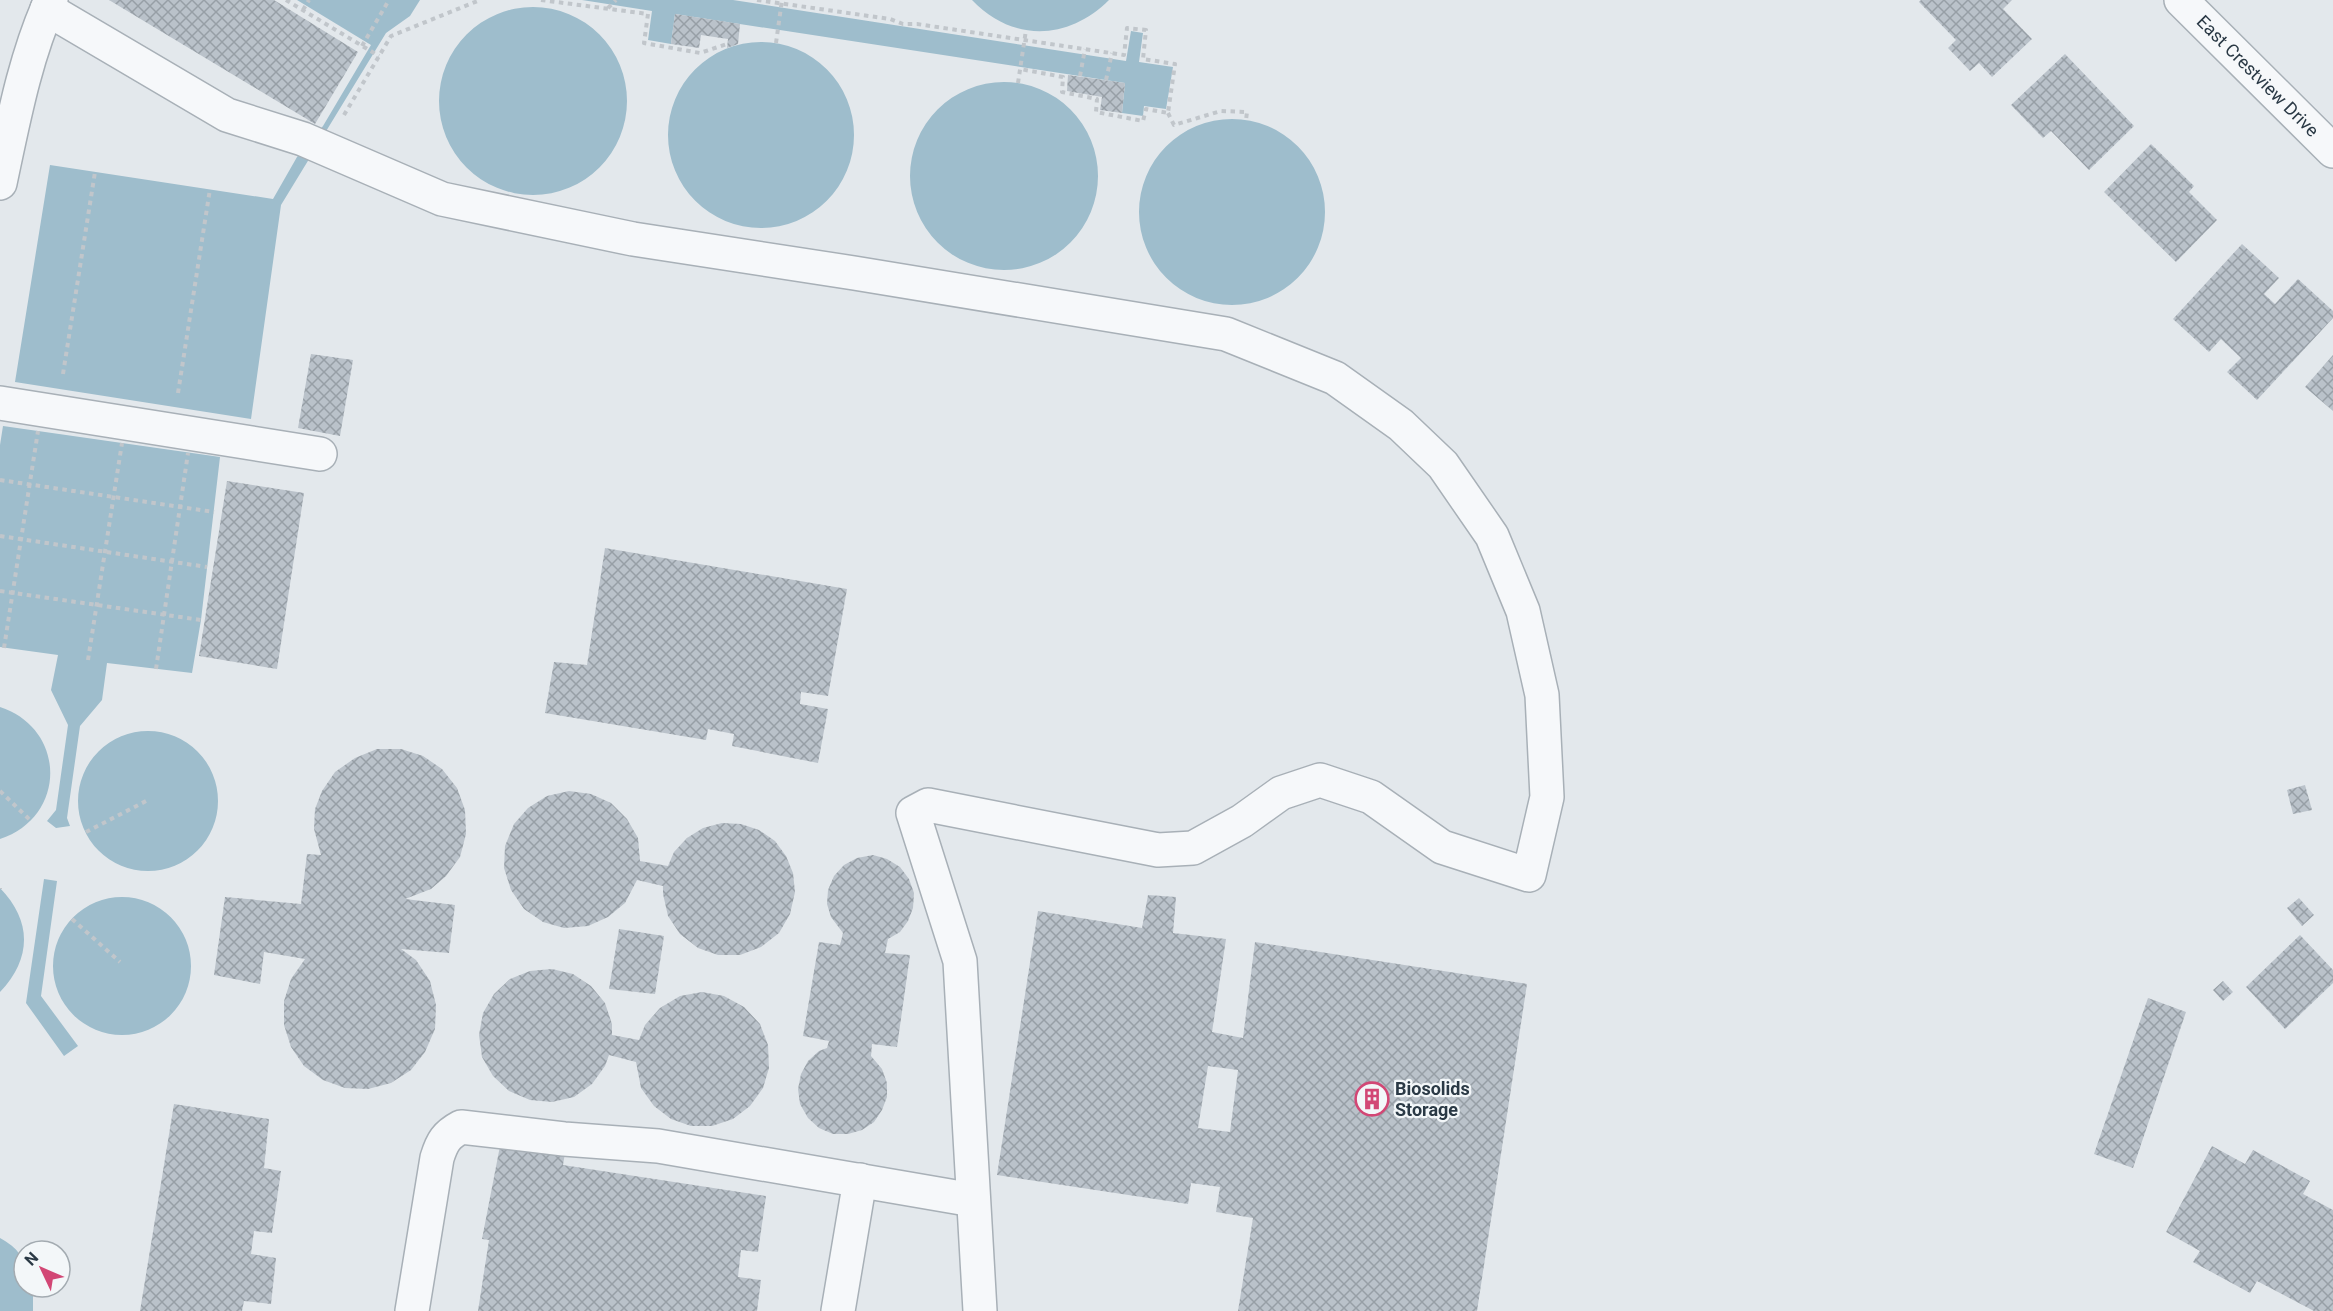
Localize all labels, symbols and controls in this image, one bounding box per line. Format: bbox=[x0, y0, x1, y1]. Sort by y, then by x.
street label: East Crestview Drive bbox=[2193, 11, 2323, 141]
place label: Biosolids Storage bbox=[1395, 1078, 1470, 1120]
building icon: Biosolids Storage bbox=[1354, 1081, 1390, 1117]
north arrow bbox=[12, 1239, 72, 1299]
text: N bbox=[21, 1248, 42, 1270]

